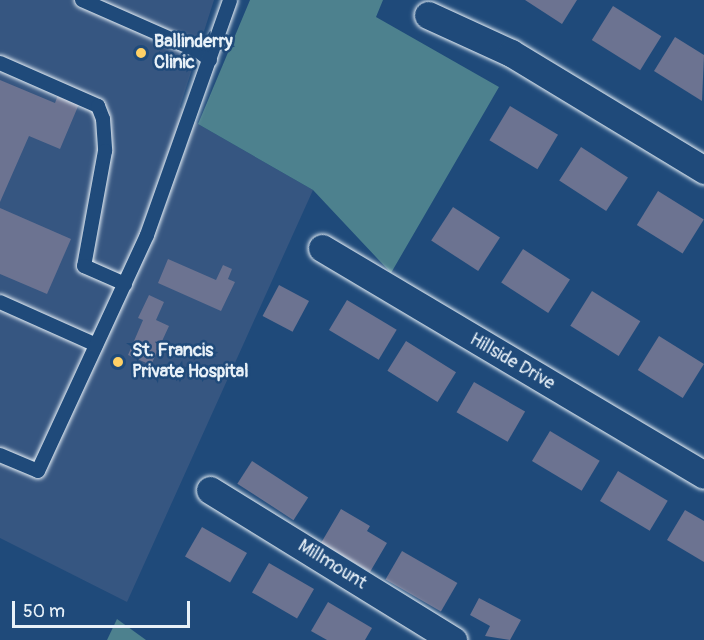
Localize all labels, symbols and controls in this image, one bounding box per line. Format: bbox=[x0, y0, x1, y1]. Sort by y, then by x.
place label: Ballinderry Clinic bbox=[154, 32, 233, 74]
marker: Ballinderry Clinic bbox=[132, 44, 150, 62]
street label: Hillside Drive bbox=[466, 329, 558, 395]
place label: St. Francis Private Hospital bbox=[132, 341, 248, 384]
marker: St. Francis Private Hospital bbox=[109, 353, 127, 371]
street label: Millmount bbox=[294, 536, 370, 594]
scale bar bbox=[15, 589, 194, 627]
text: 50 m bbox=[23, 600, 65, 623]

